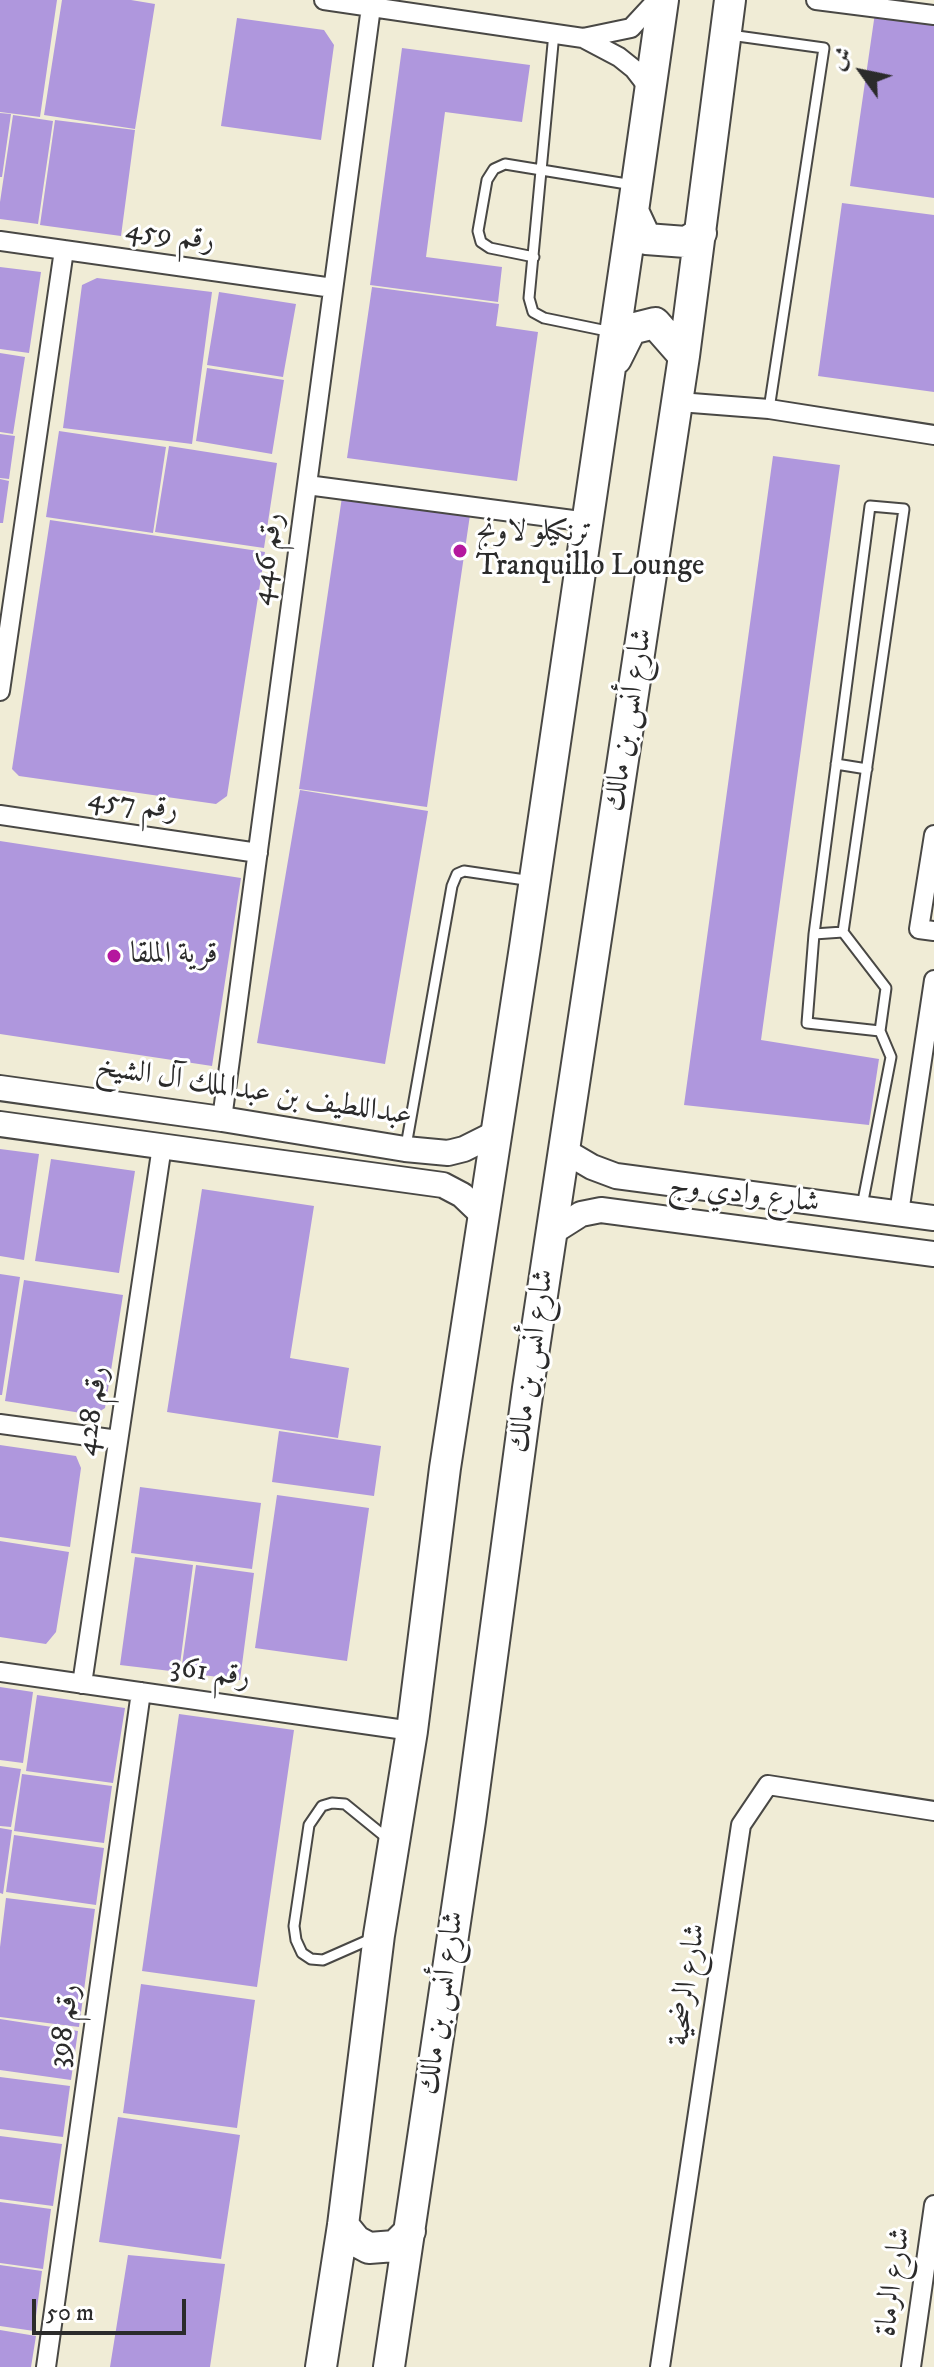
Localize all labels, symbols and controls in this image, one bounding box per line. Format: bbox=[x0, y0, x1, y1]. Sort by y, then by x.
north arrow bbox=[822, 32, 902, 112]
text: ش bbox=[824, 42, 859, 75]
street label: رقم 459 bbox=[123, 213, 217, 261]
street label: رقم 446 bbox=[245, 510, 293, 608]
place label: ترنكيلو لاونج Tranquillo Lounge bbox=[476, 516, 705, 586]
marker: ترنكيلو لاونج Tranquillo Lounge bbox=[451, 542, 469, 560]
street label: شارع أنس بن مالك bbox=[598, 626, 662, 814]
street label: رقم 457 bbox=[86, 782, 180, 830]
place label: قرية الملقا bbox=[130, 938, 218, 974]
marker: قرية الملقا bbox=[105, 947, 123, 965]
street label: عبداللطيف بن عبدالملك آل الشيخ bbox=[94, 1050, 414, 1136]
street label: شارع وادي وج bbox=[667, 1169, 821, 1223]
street label: شارع أنس بن مالك bbox=[502, 1267, 564, 1455]
street label: رقم 428 bbox=[70, 1364, 118, 1458]
street label: رقم 361 bbox=[168, 1651, 252, 1697]
street label: شارع أنس بن مالك bbox=[412, 1909, 474, 2097]
street label: شارع الرضحية bbox=[663, 1921, 715, 2049]
street label: رقم 398 bbox=[42, 1982, 90, 2070]
street label: شارع الرماة bbox=[870, 2225, 920, 2339]
scale bar bbox=[36, 2283, 190, 2333]
text: 50 m bbox=[46, 2298, 94, 2328]

